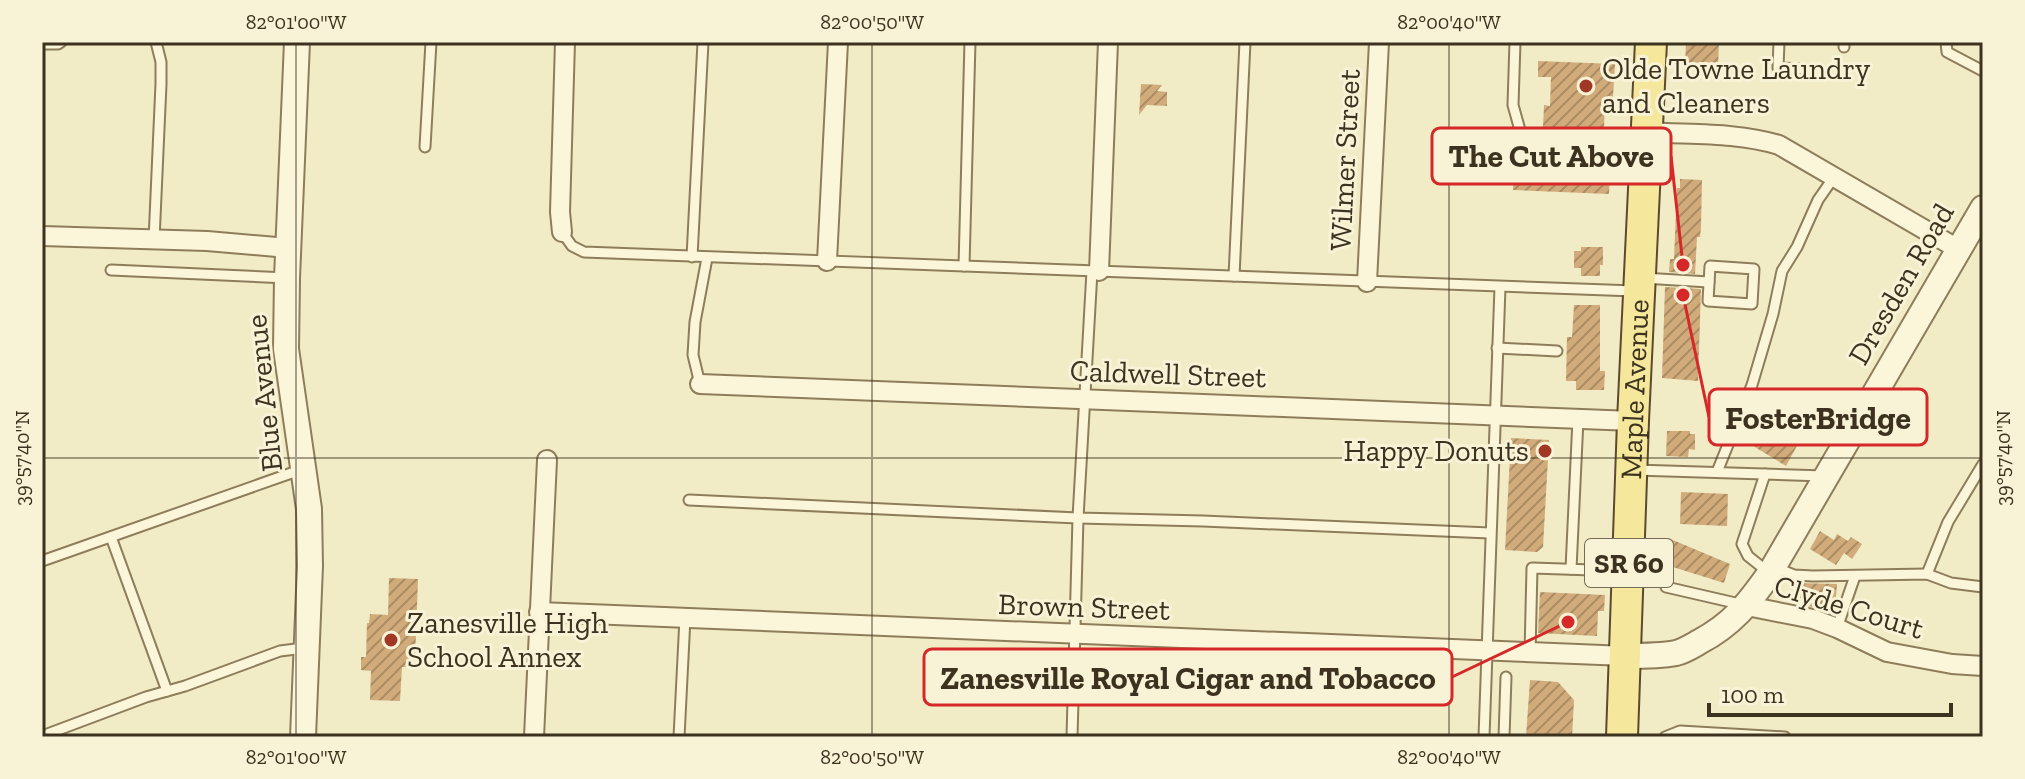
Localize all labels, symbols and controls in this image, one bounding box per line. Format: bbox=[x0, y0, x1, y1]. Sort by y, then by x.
text: 82°01'00"W bbox=[246, 10, 347, 34]
text: 82°00'50"W bbox=[820, 10, 924, 34]
text: 82°00'40"W bbox=[1397, 10, 1501, 34]
place label: Olde Towne Laundry and Cleaners bbox=[1602, 51, 1871, 121]
street label: Wilmer Street bbox=[1322, 68, 1368, 252]
marker: Olde Towne Laundry and Cleaners bbox=[1577, 77, 1595, 95]
callout: The Cut Above bbox=[1432, 128, 1671, 184]
text: The Cut Above bbox=[1448, 137, 1654, 175]
street label: Dresden Road bbox=[1840, 197, 1962, 371]
street label: Maple Avenue bbox=[1613, 298, 1657, 480]
street label: Blue Avenue bbox=[238, 313, 290, 473]
street label: Caldwell Street bbox=[1069, 353, 1267, 395]
callout: FosterBridge bbox=[1709, 389, 1927, 445]
text: FosterBridge bbox=[1725, 399, 1911, 437]
text: 39°57'40"N bbox=[10, 410, 34, 506]
text: 39°57'40"N bbox=[1991, 410, 2015, 506]
place label: Happy Donuts bbox=[1343, 433, 1529, 469]
marker: Happy Donuts bbox=[1536, 442, 1554, 460]
road number: SR 60 bbox=[1585, 539, 1673, 587]
street label: Clyde Court bbox=[1770, 567, 1928, 647]
street label: Brown Street bbox=[998, 586, 1170, 628]
place label: Zanesville High School Annex bbox=[407, 605, 608, 675]
marker: Zanesville High School Annex bbox=[382, 631, 400, 649]
callout: Zanesville Royal Cigar and Tobacco bbox=[924, 649, 1452, 705]
text: Zanesville Royal Cigar and Tobacco bbox=[940, 659, 1436, 697]
scale bar bbox=[1709, 667, 1951, 717]
text: 100 m bbox=[1721, 680, 1784, 709]
text: 82°01'00"W bbox=[246, 745, 347, 769]
text: 82°00'50"W bbox=[820, 745, 924, 769]
text: 82°00'40"W bbox=[1397, 745, 1501, 769]

